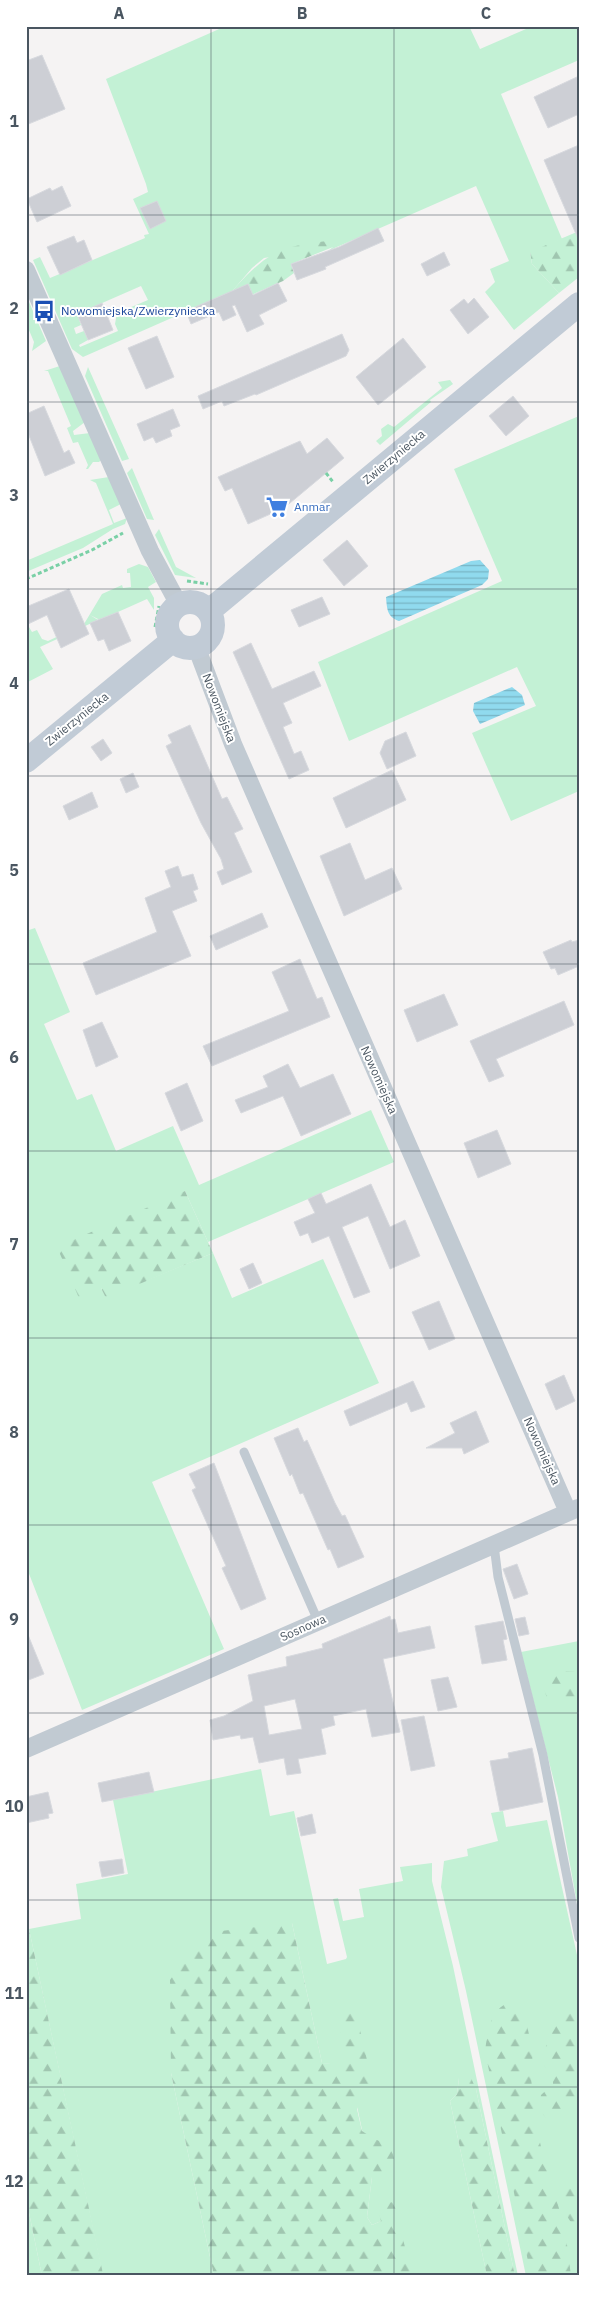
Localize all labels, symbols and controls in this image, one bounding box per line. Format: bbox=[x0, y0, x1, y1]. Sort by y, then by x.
text: A bbox=[114, 3, 125, 23]
text: B bbox=[297, 3, 308, 23]
text: C bbox=[481, 3, 491, 23]
text: 1 bbox=[9, 111, 19, 131]
text: 2 bbox=[9, 298, 19, 318]
bus stop icon: Nowomiejska/Zwierzyniecka bbox=[31, 298, 57, 324]
place label: Nowomiejska/Zwierzyniecka bbox=[61, 303, 216, 318]
street label: Zwierzyniecka bbox=[359, 426, 428, 487]
text: 3 bbox=[9, 485, 19, 505]
supermarket icon: Anmar bbox=[264, 494, 290, 520]
place label: Anmar bbox=[294, 499, 330, 514]
street label: Nowomiejska bbox=[199, 671, 240, 745]
text: 4 bbox=[9, 673, 19, 693]
street label: Zwierzyniecka bbox=[42, 688, 112, 749]
text: 5 bbox=[9, 860, 19, 880]
street label: Nowomiejska bbox=[358, 1044, 401, 1117]
text: 6 bbox=[9, 1047, 19, 1067]
text: 7 bbox=[9, 1234, 19, 1254]
street label: Nowomiejska bbox=[521, 1415, 564, 1488]
text: 8 bbox=[9, 1422, 19, 1442]
text: 9 bbox=[9, 1609, 19, 1629]
street label: Sosnowa bbox=[278, 1611, 329, 1644]
text: 10 bbox=[4, 1796, 24, 1816]
text: 11 bbox=[4, 1983, 24, 2003]
text: 12 bbox=[4, 2171, 24, 2191]

